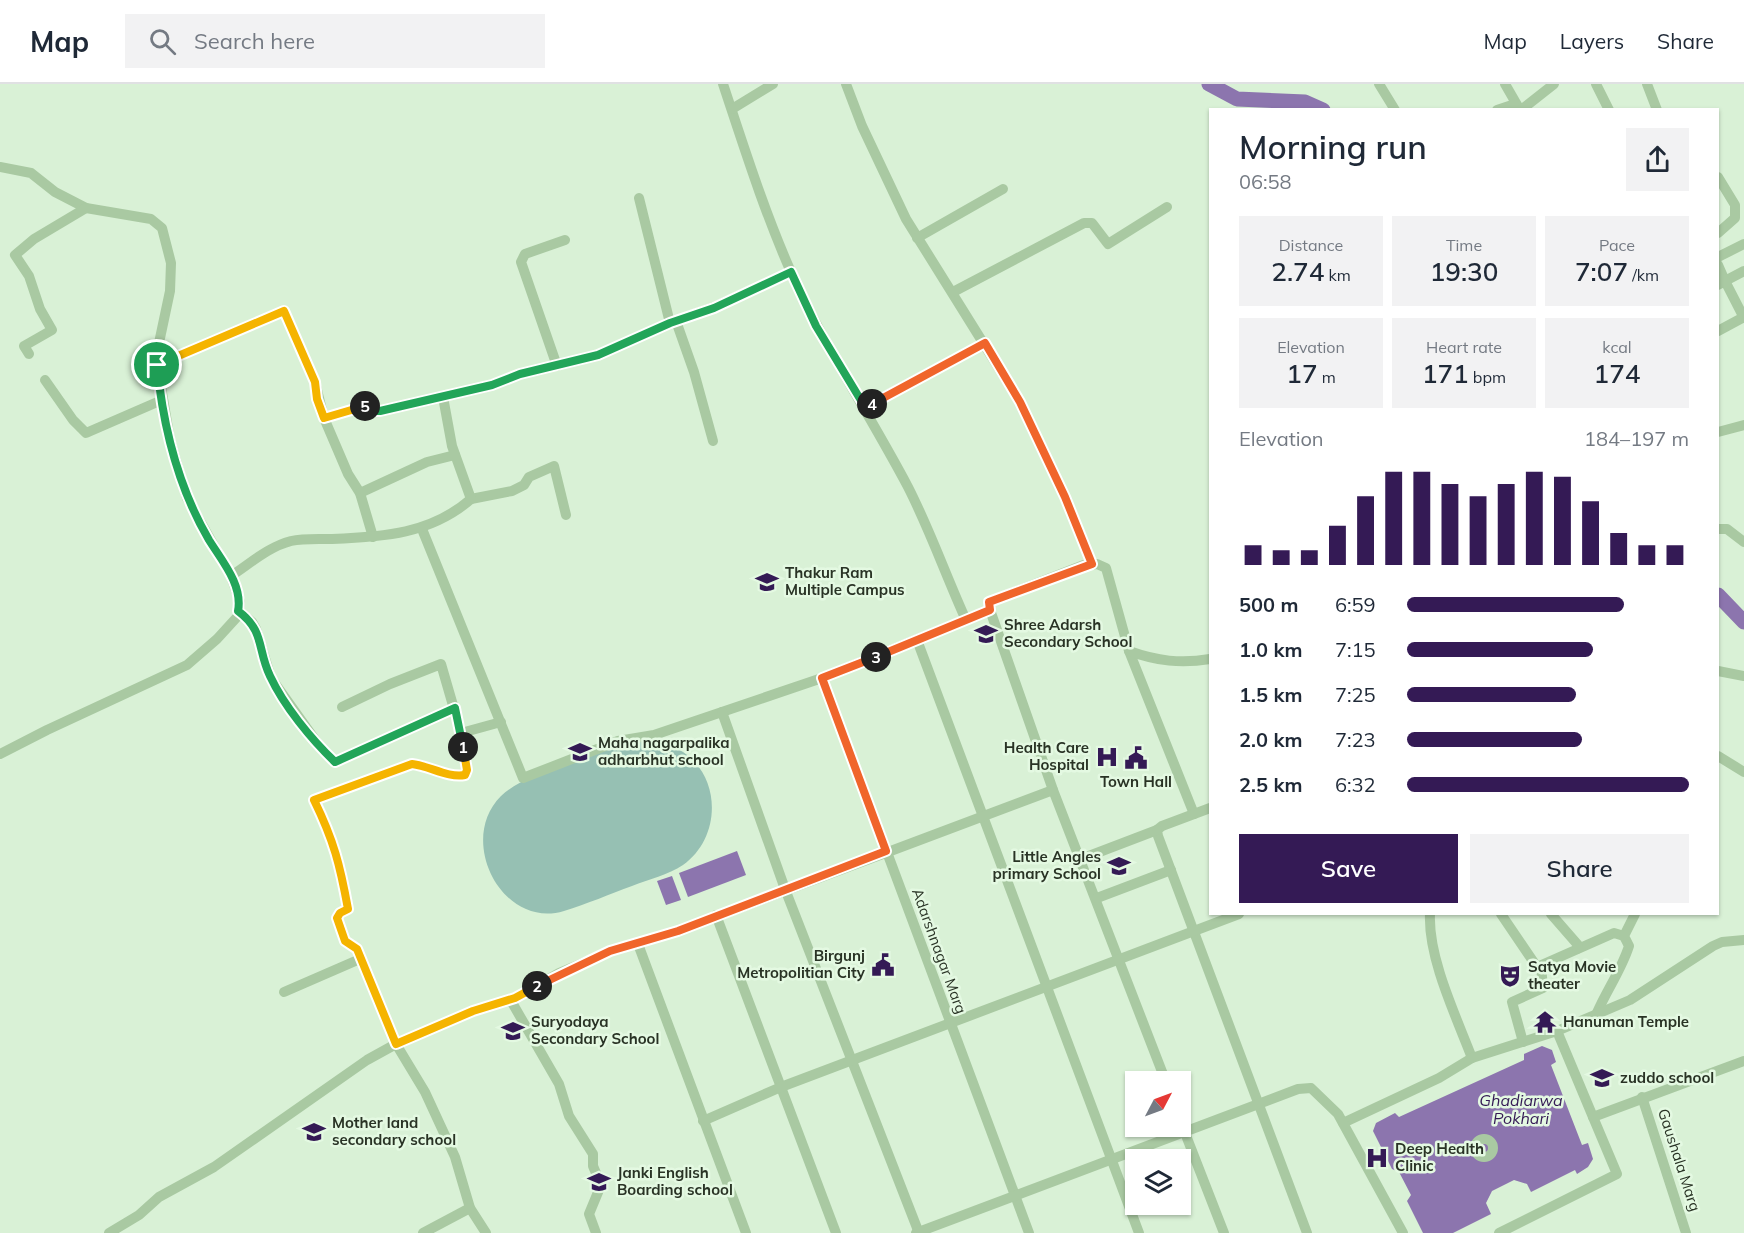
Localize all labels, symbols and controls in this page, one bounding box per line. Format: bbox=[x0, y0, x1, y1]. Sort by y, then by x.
search box bbox=[125, 14, 545, 68]
text: Map bbox=[30, 24, 89, 59]
icon: search bbox=[146, 25, 179, 58]
text: Search here bbox=[194, 27, 315, 55]
text: Map bbox=[1484, 28, 1527, 54]
text: Layers bbox=[1560, 28, 1624, 54]
text: Share bbox=[1657, 28, 1714, 54]
text: Morning run bbox=[1239, 126, 1427, 167]
button: share bbox=[1626, 128, 1689, 191]
text: 06:58 bbox=[1239, 169, 1292, 194]
text: Distance bbox=[1279, 235, 1343, 255]
text: Time bbox=[1446, 235, 1482, 255]
text: Pace bbox=[1599, 235, 1635, 255]
text: 2.74 bbox=[1271, 255, 1324, 288]
text: 19:30 bbox=[1430, 255, 1498, 288]
text: 7:07 bbox=[1575, 255, 1628, 288]
text: km bbox=[1324, 265, 1351, 285]
text: /km bbox=[1628, 265, 1659, 285]
text: Elevation bbox=[1277, 337, 1345, 357]
text: Heart rate bbox=[1426, 337, 1502, 357]
text: kcal bbox=[1602, 337, 1632, 357]
pin bbox=[131, 339, 182, 390]
icon: arrive bbox=[140, 348, 173, 381]
text: 17 bbox=[1286, 357, 1317, 390]
text: 171 bbox=[1422, 357, 1469, 390]
text: 174 bbox=[1594, 357, 1640, 390]
text: m bbox=[1317, 367, 1336, 387]
text: bpm bbox=[1469, 367, 1506, 387]
pin: 4 bbox=[857, 389, 887, 419]
pin: 5 bbox=[350, 391, 380, 421]
text: 4 bbox=[867, 394, 877, 414]
text: 5 bbox=[360, 396, 370, 416]
text: Elevation bbox=[1239, 426, 1324, 451]
text: 184–197 m bbox=[1584, 426, 1689, 451]
place label: Thakur Ram Multiple Campus bbox=[785, 563, 905, 599]
school or university icon: Thakur Ram Multiple Campus bbox=[754, 569, 780, 595]
text: 500 m bbox=[1239, 592, 1298, 617]
text: 6:59 bbox=[1335, 592, 1376, 617]
place label: Shree Adarsh Secondary School bbox=[1004, 615, 1132, 651]
school or university icon: Shree Adarsh Secondary School bbox=[973, 621, 999, 647]
text: 1.0 km bbox=[1239, 637, 1302, 662]
text: 7:15 bbox=[1335, 637, 1376, 662]
pin: 3 bbox=[861, 642, 891, 672]
text: 3 bbox=[871, 647, 881, 667]
text: 1.5 km bbox=[1239, 682, 1302, 707]
text: 7:25 bbox=[1335, 682, 1376, 707]
text: 2.0 km bbox=[1239, 727, 1302, 752]
text: 7:23 bbox=[1335, 727, 1376, 752]
pin: 1 bbox=[448, 732, 478, 762]
place label: Maha nagarpalika adharbhut school bbox=[598, 733, 730, 769]
text: 1 bbox=[458, 737, 468, 757]
place label: Health Care Hospital bbox=[1004, 738, 1089, 774]
school or university icon: Maha nagarpalika adharbhut school bbox=[567, 739, 593, 765]
hospital icon: Health Care Hospital bbox=[1094, 744, 1120, 770]
public building icon: Town Hall bbox=[1123, 745, 1149, 771]
place label: Town Hall bbox=[1100, 772, 1172, 791]
text: 2.5 km bbox=[1239, 772, 1302, 797]
text: 6:32 bbox=[1335, 772, 1376, 797]
button: Save bbox=[1239, 834, 1458, 903]
button: Share bbox=[1470, 834, 1689, 903]
place label: Little Angles primary School bbox=[993, 847, 1101, 883]
school or university icon: Little Angles primary School bbox=[1106, 853, 1132, 879]
street label: Adarshnagar Marg bbox=[908, 886, 971, 1016]
place label: Birgunj Metropolitian City bbox=[737, 946, 866, 982]
public building icon: Birgunj Metropolitian City bbox=[870, 952, 896, 978]
place label: Satya Movie theater bbox=[1528, 957, 1616, 993]
theatre icon: Satya Movie theater bbox=[1497, 963, 1523, 989]
pin: 2 bbox=[522, 971, 552, 1001]
text: 2 bbox=[532, 976, 542, 996]
temple icon: Hanuman Temple bbox=[1532, 1009, 1558, 1035]
place label: Suryodaya Secondary School bbox=[531, 1012, 659, 1048]
place label: Hanuman Temple bbox=[1563, 1012, 1689, 1031]
school or university icon: Suryodaya Secondary School bbox=[500, 1018, 526, 1044]
school or university icon: zuddo school bbox=[1589, 1065, 1615, 1091]
place label: zuddo school bbox=[1620, 1068, 1714, 1087]
north arrow bbox=[1125, 1071, 1191, 1137]
map controls bbox=[1125, 1071, 1191, 1215]
water label: Ghadiarwa Pokhari bbox=[1479, 1090, 1563, 1128]
street label: Gaushala Marg bbox=[1654, 1106, 1705, 1213]
place label: Mother land secondary school bbox=[332, 1113, 456, 1149]
school or university icon: Mother land secondary school bbox=[301, 1119, 327, 1145]
place label: Deep Health Clinic bbox=[1395, 1139, 1484, 1175]
hospital icon: Deep Health Clinic bbox=[1364, 1145, 1390, 1171]
button: layers bbox=[1125, 1149, 1191, 1215]
place label: Janki English Boarding school bbox=[617, 1163, 733, 1199]
school or university icon: Janki English Boarding school bbox=[586, 1169, 612, 1195]

